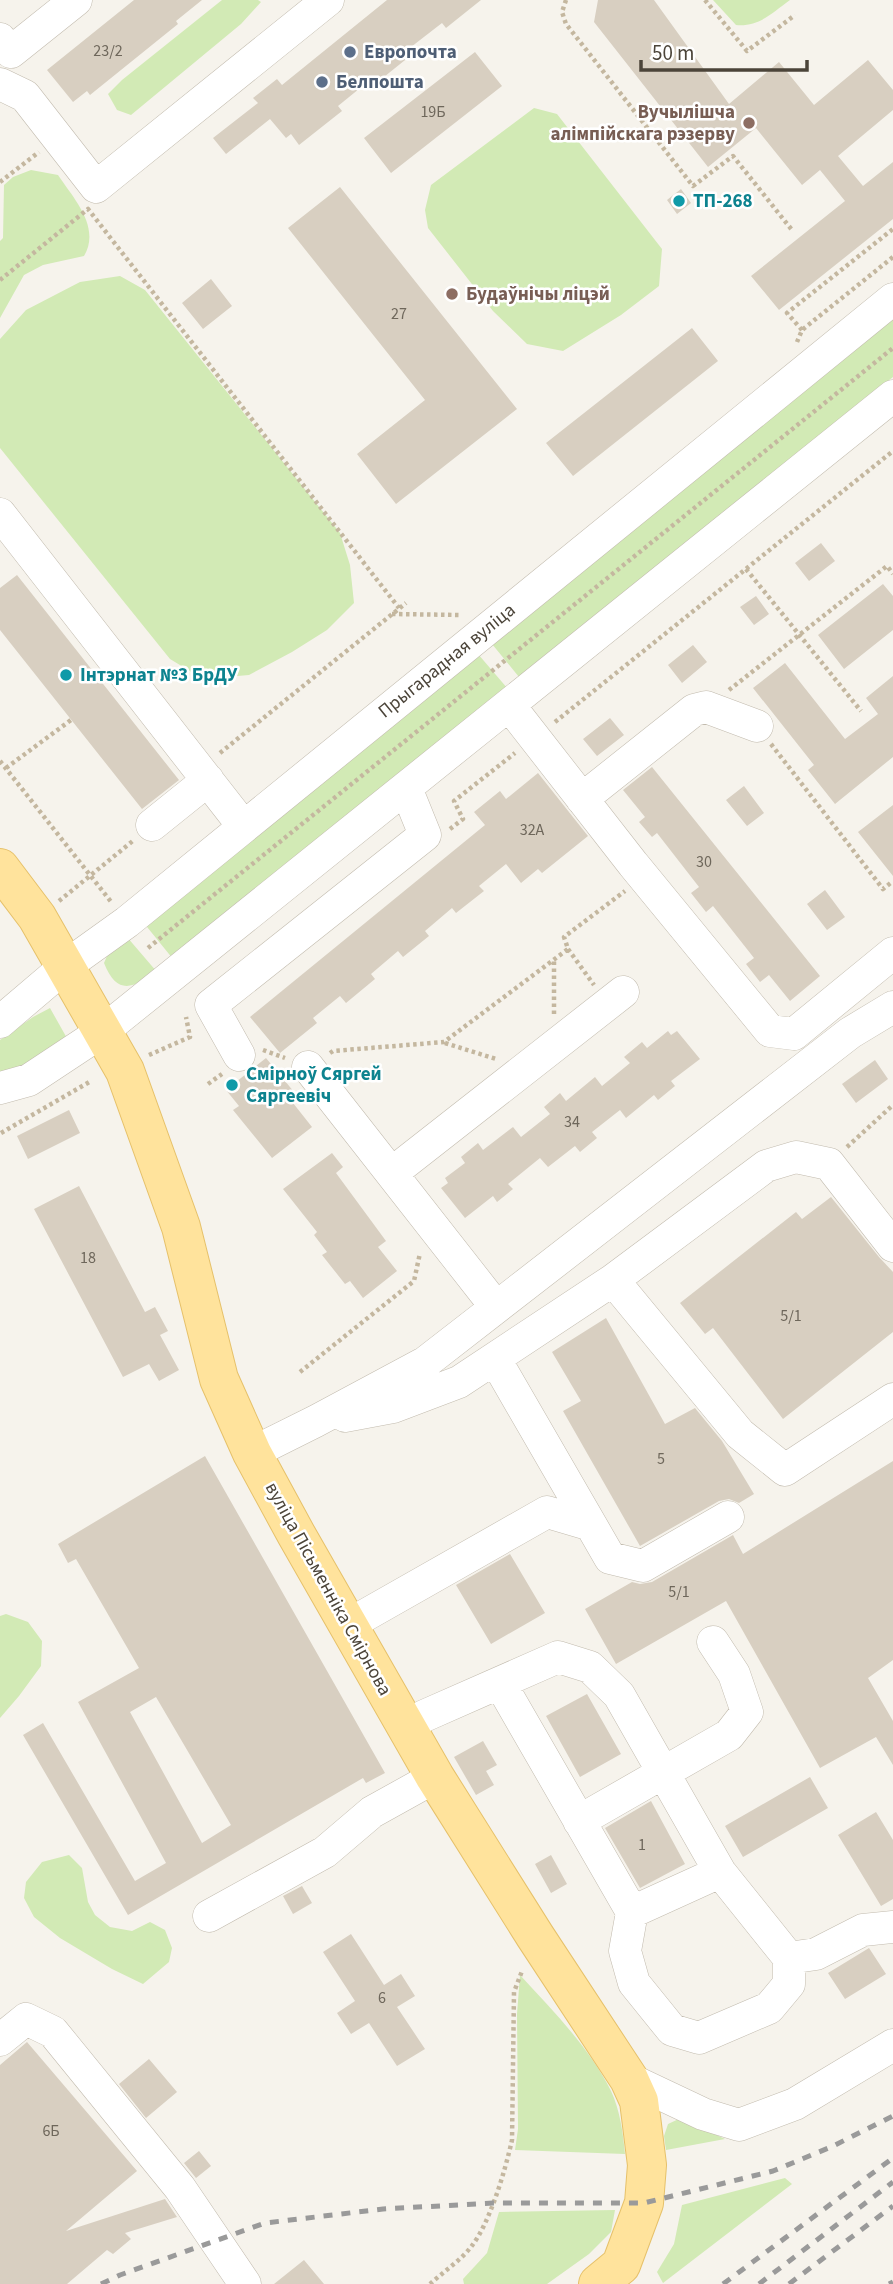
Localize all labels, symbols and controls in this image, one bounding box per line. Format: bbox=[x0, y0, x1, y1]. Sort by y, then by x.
scale bar bbox=[641, 28, 807, 72]
text: 50 m bbox=[652, 38, 694, 68]
place label: Европочта bbox=[364, 39, 457, 66]
house number: 23/2 bbox=[93, 40, 123, 62]
marker: Европочта bbox=[342, 44, 358, 60]
place label: Белпошта bbox=[336, 69, 424, 96]
marker: Белпошта bbox=[314, 74, 330, 90]
place label: Вучылішча алімпійскага рэзерву bbox=[550, 99, 735, 148]
house number: 19Б bbox=[420, 101, 446, 123]
marker: Вучылішча алімпійскага рэзерву bbox=[741, 115, 757, 131]
place label: ТП-268 bbox=[693, 188, 753, 215]
marker: ТП-268 bbox=[671, 193, 687, 209]
place label: Будаўнічы ліцэй bbox=[466, 281, 610, 308]
marker: Будаўнічы ліцэй bbox=[444, 286, 460, 302]
house number: 27 bbox=[391, 303, 407, 325]
street label: Прыгарадная вуліца bbox=[373, 597, 521, 725]
place label: Інтэрнат №3 БрДУ bbox=[80, 662, 238, 689]
marker: Інтэрнат №3 БрДУ bbox=[58, 667, 74, 683]
house number: 32А bbox=[520, 819, 545, 841]
house number: 30 bbox=[696, 851, 712, 873]
place label: Смірноў Сяргей Сяргеевіч bbox=[246, 1061, 382, 1110]
marker: Смірноў Сяргей Сяргеевіч bbox=[224, 1077, 240, 1093]
house number: 34 bbox=[564, 1111, 580, 1133]
house number: 18 bbox=[80, 1247, 96, 1269]
house number: 5/1 bbox=[780, 1305, 802, 1327]
house number: 5 bbox=[657, 1448, 665, 1470]
street label: вуліца Пісьменніка Смірнова bbox=[258, 1477, 398, 1701]
house number: 5/1 bbox=[668, 1581, 690, 1603]
house number: 1 bbox=[638, 1834, 646, 1856]
house number: 6 bbox=[378, 1987, 386, 2009]
house number: 6Б bbox=[42, 2120, 60, 2142]

